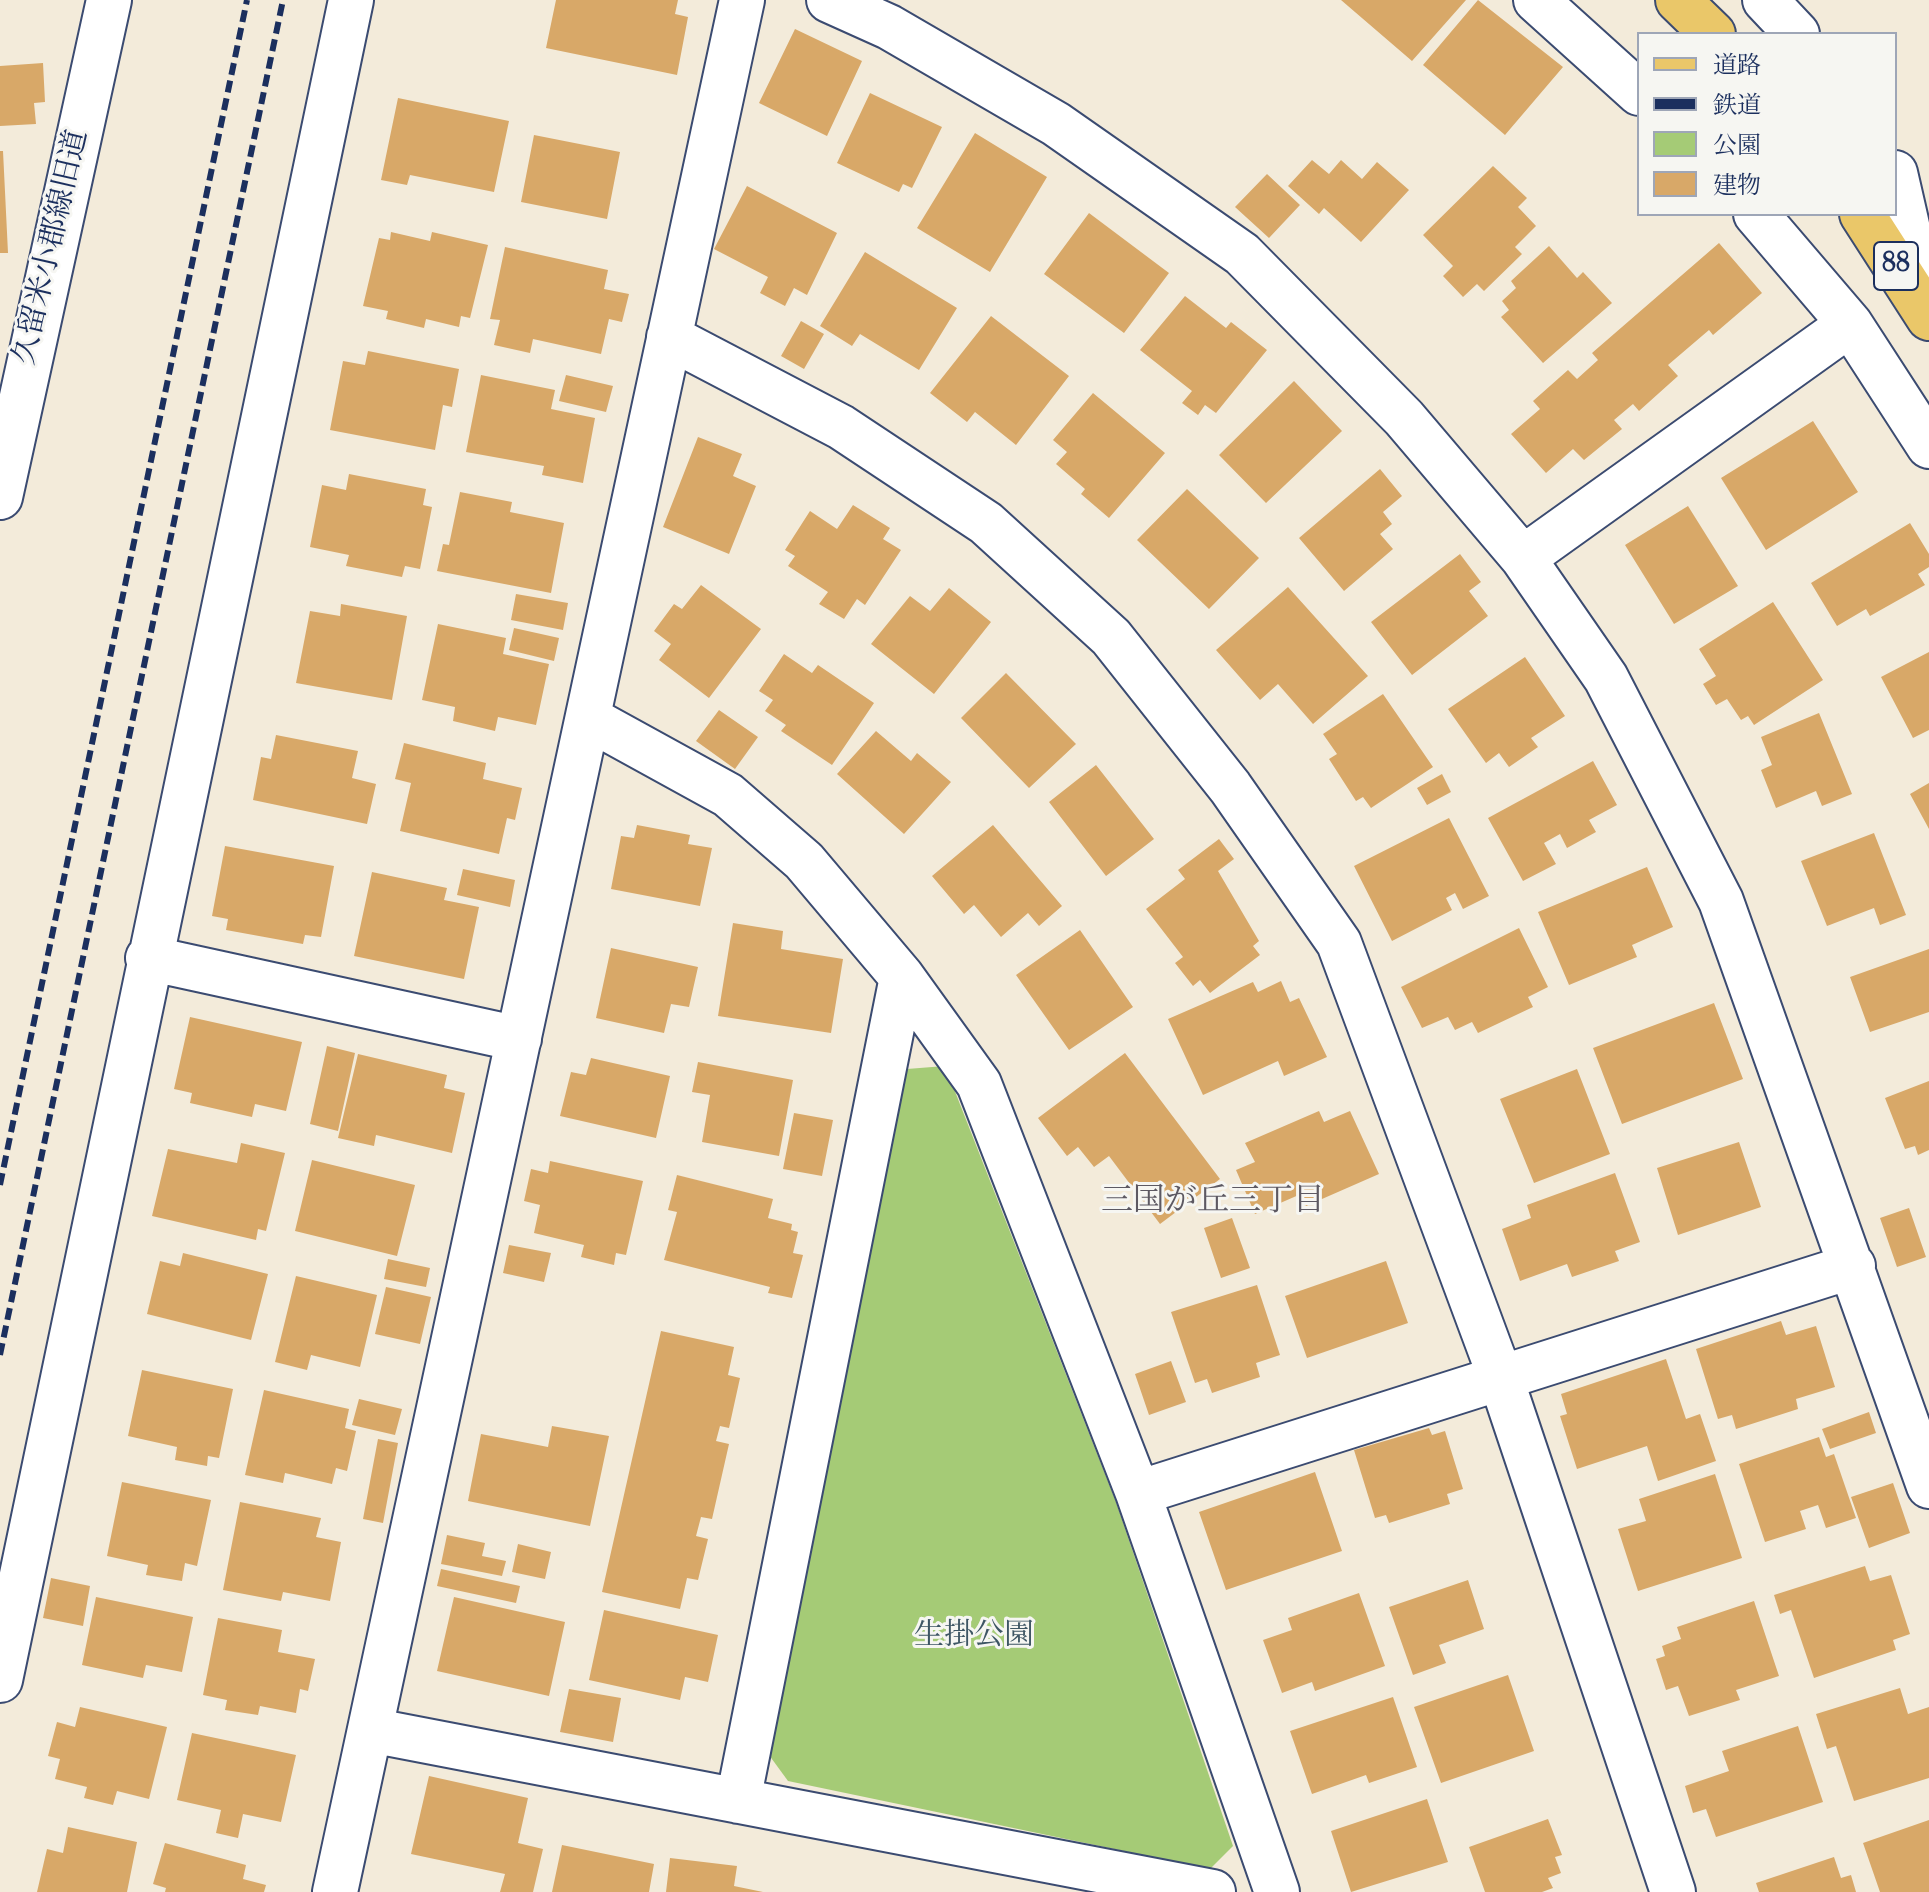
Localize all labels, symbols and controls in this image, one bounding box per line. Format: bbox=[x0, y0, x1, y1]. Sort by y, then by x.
legend bbox=[1637, 32, 1897, 216]
text: 道路 bbox=[1713, 50, 1761, 84]
text: 鉄道 bbox=[1713, 90, 1761, 124]
street label: 久留米小郡線旧道 bbox=[9, 127, 99, 369]
text: 公園 bbox=[1713, 130, 1761, 164]
text: 建物 bbox=[1713, 170, 1761, 204]
road number: 88 bbox=[1874, 242, 1918, 290]
district label: 三国が丘三丁目 bbox=[1101, 1186, 1325, 1224]
park label: 生掛公園 bbox=[914, 1621, 1034, 1657]

